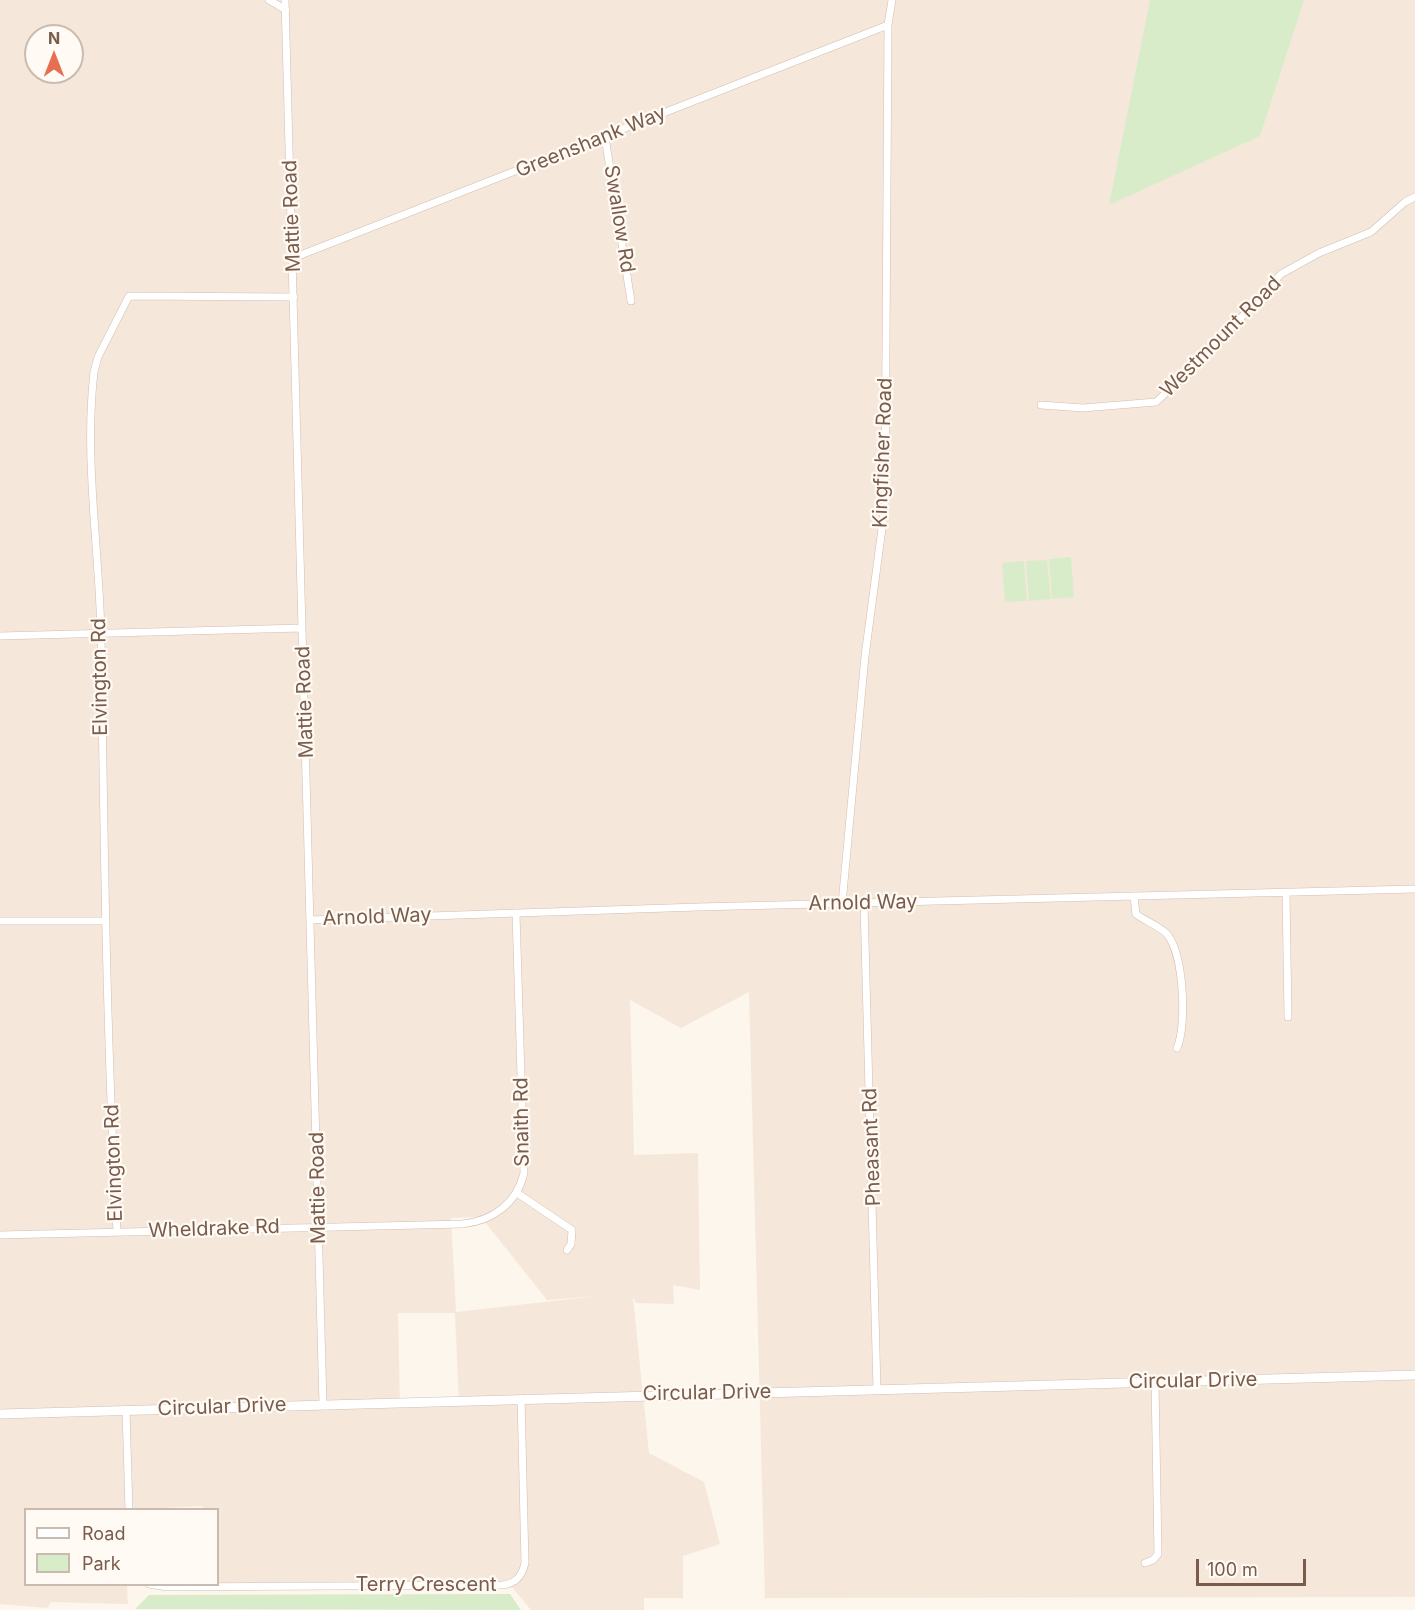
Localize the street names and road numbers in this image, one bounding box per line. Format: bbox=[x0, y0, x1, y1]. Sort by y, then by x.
street label: Greenshank Way bbox=[512, 101, 670, 183]
street label: Mattie Road bbox=[278, 159, 306, 273]
street label: Swallow Rd bbox=[599, 164, 639, 274]
street label: Westmount Road bbox=[1156, 272, 1286, 402]
street label: Kingfisher Road bbox=[868, 377, 898, 529]
street label: Elvington Rd bbox=[87, 618, 113, 736]
street label: Mattie Road bbox=[291, 645, 319, 759]
street label: Arnold Way bbox=[808, 890, 918, 916]
street label: Arnold Way bbox=[322, 903, 432, 931]
street label: Snaith Rd bbox=[509, 1077, 535, 1167]
street label: Pheasant Rd bbox=[858, 1087, 886, 1207]
street label: Elvington Rd bbox=[100, 1104, 128, 1222]
street label: Mattie Road bbox=[305, 1132, 331, 1244]
street label: Wheldrake Rd bbox=[148, 1215, 280, 1243]
street label: Circular Drive bbox=[1128, 1368, 1258, 1394]
street label: Circular Drive bbox=[642, 1380, 772, 1406]
street label: Circular Drive bbox=[157, 1393, 287, 1421]
street label: Terry Crescent bbox=[355, 1573, 497, 1597]

